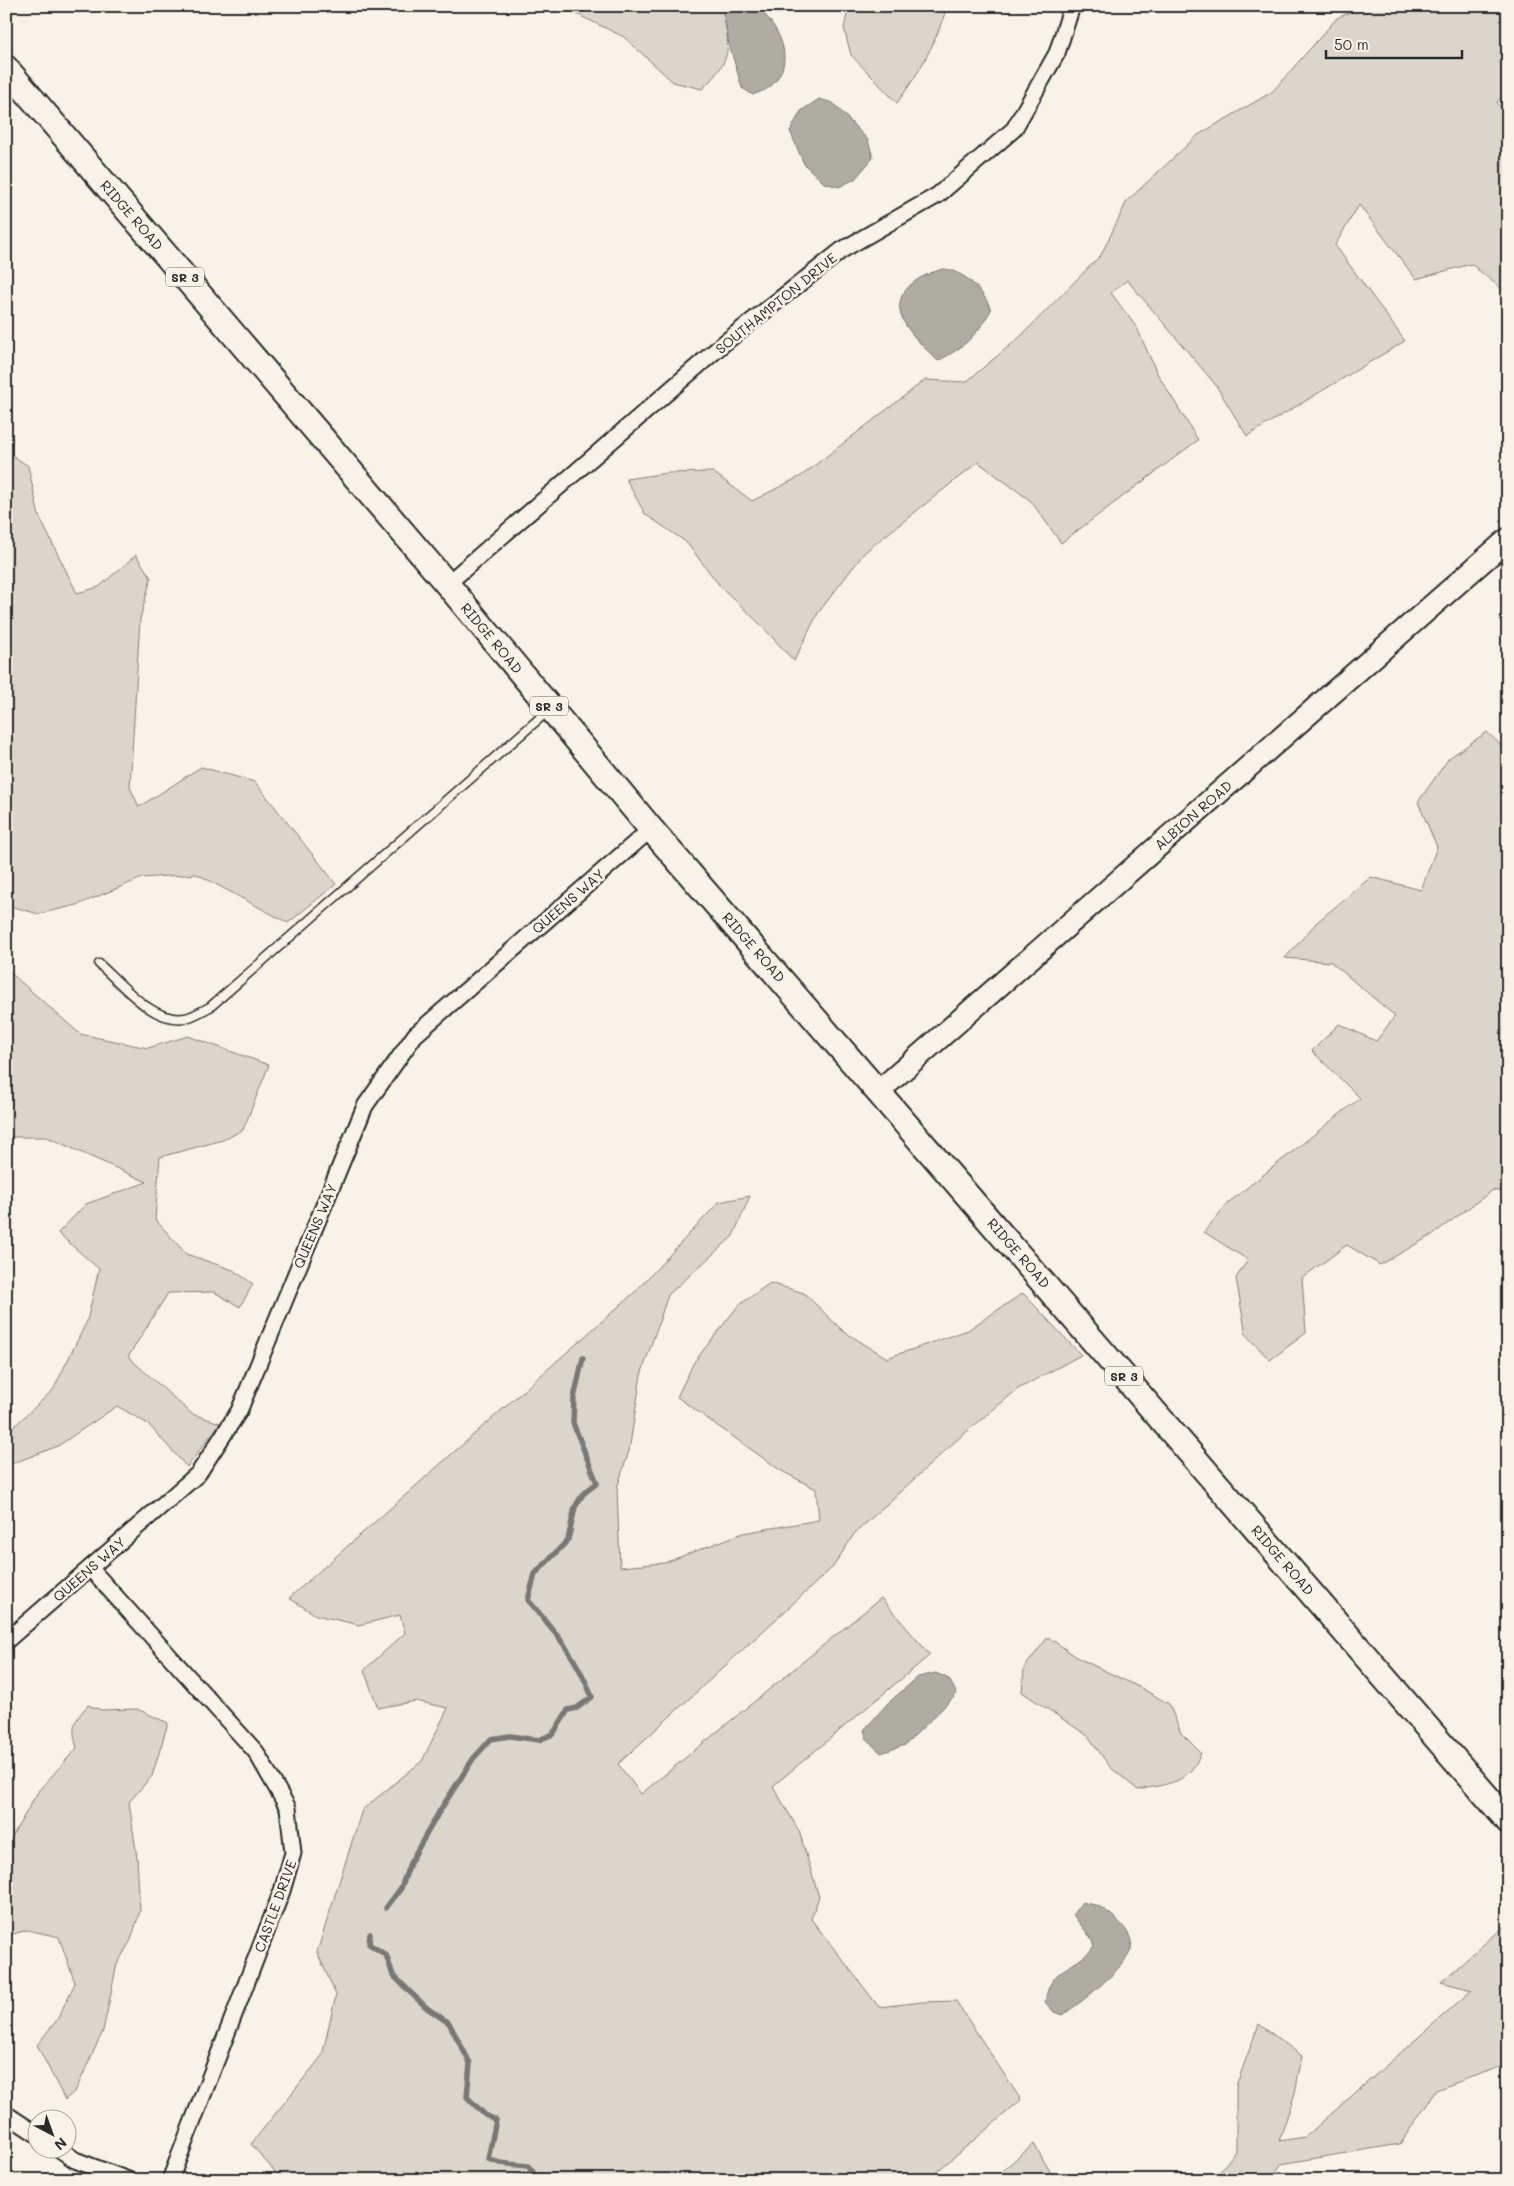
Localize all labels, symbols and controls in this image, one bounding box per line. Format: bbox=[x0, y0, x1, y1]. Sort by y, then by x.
scale bar bbox=[1326, 28, 1463, 60]
text: 50 m bbox=[1334, 34, 1369, 54]
street label: RIDGE ROAD bbox=[96, 176, 168, 254]
street label: SOUTHAMPTON DRIVE bbox=[711, 248, 841, 358]
road number: SR 3 bbox=[166, 268, 204, 286]
street label: RIDGE ROAD bbox=[457, 599, 527, 677]
road number: SR 3 bbox=[530, 696, 568, 716]
street label: ALBION ROAD bbox=[1150, 776, 1236, 854]
street label: QUEENS WAY bbox=[528, 864, 608, 938]
street label: RIDGE ROAD bbox=[718, 908, 790, 986]
street label: QUEENS WAY bbox=[289, 1181, 341, 1271]
street label: RIDGE ROAD bbox=[983, 1214, 1055, 1292]
road number: SR 3 bbox=[1105, 1366, 1143, 1385]
street label: RIDGE ROAD bbox=[1247, 1521, 1319, 1599]
street label: QUEENS WAY bbox=[49, 1532, 129, 1606]
street label: CASTLE DRIVE bbox=[249, 1857, 301, 1955]
north arrow bbox=[28, 2108, 78, 2158]
text: N bbox=[51, 2134, 71, 2155]

